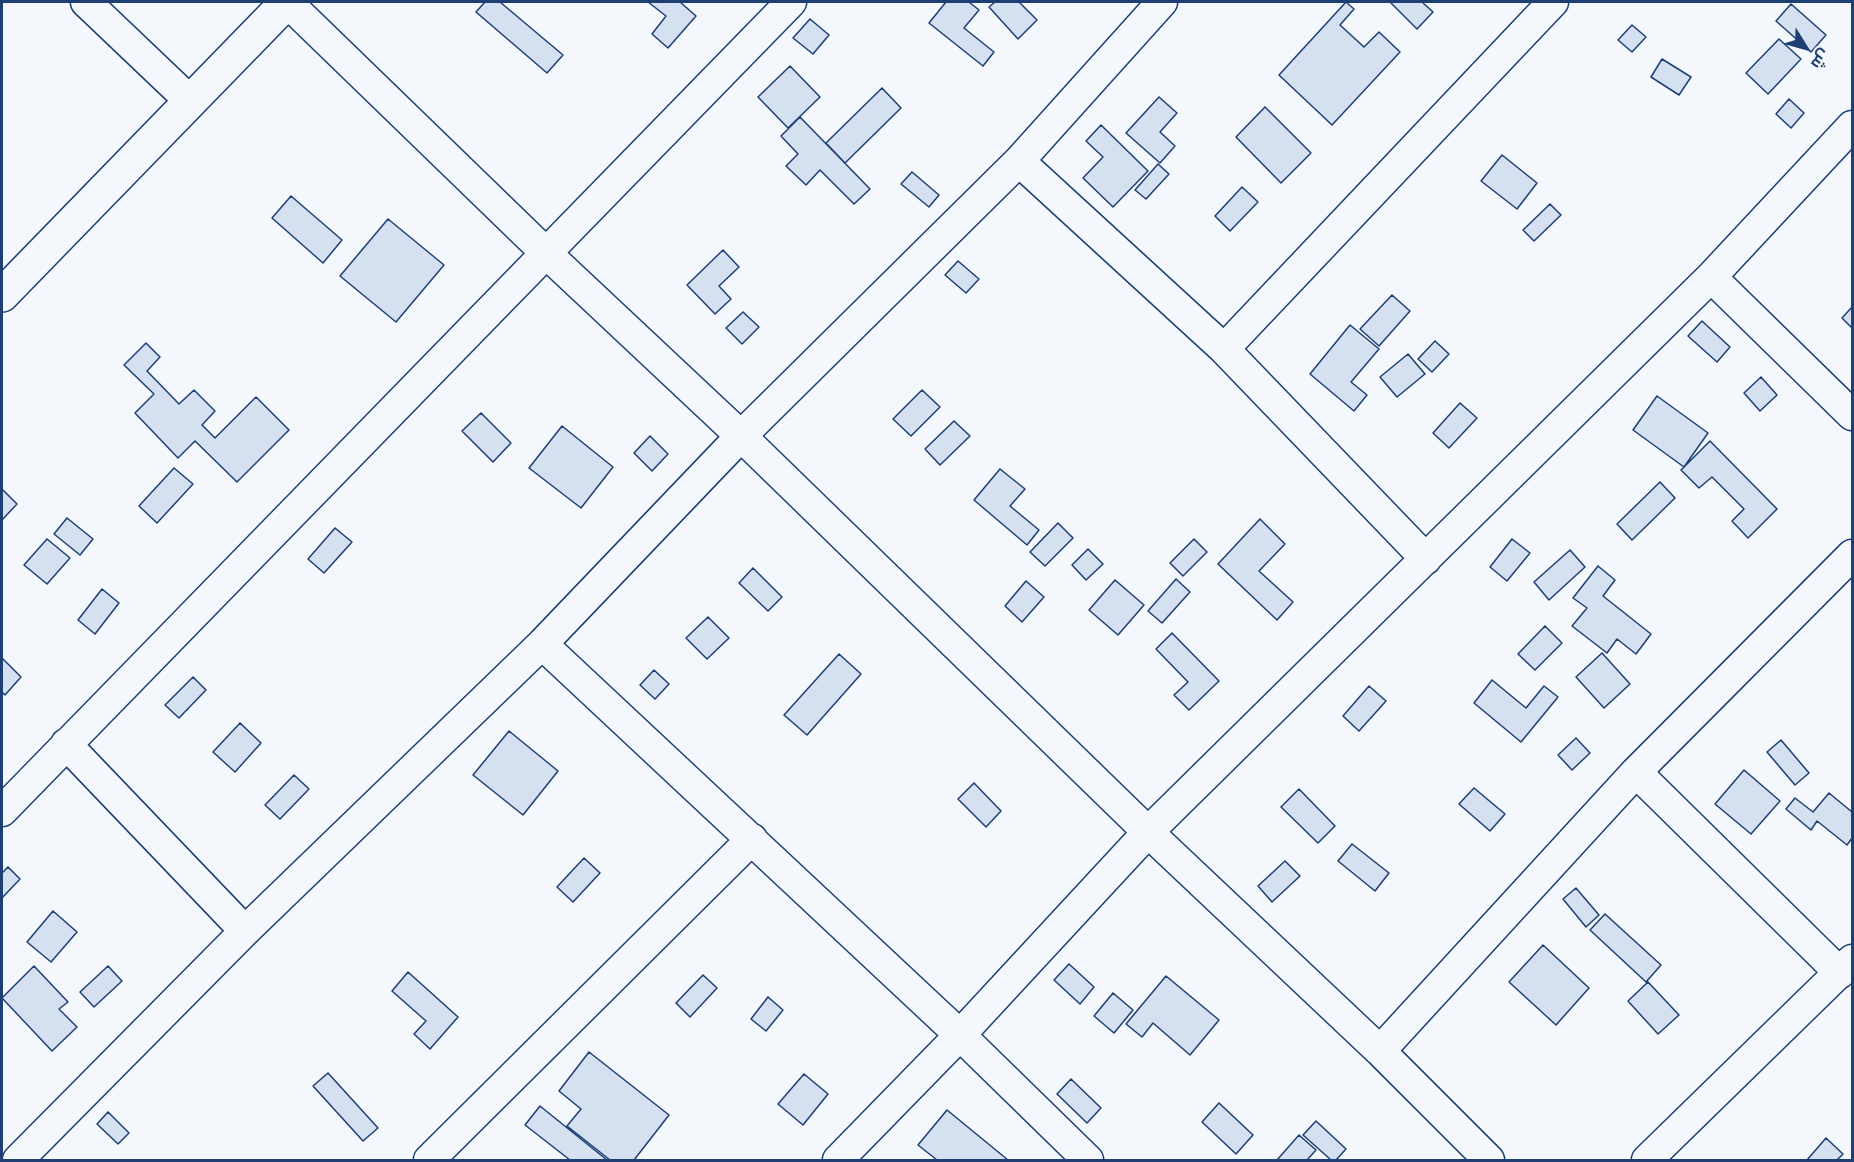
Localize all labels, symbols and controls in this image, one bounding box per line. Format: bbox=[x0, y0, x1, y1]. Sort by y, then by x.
north arrow bbox=[1776, 18, 1836, 78]
text: ش bbox=[1807, 45, 1835, 73]

